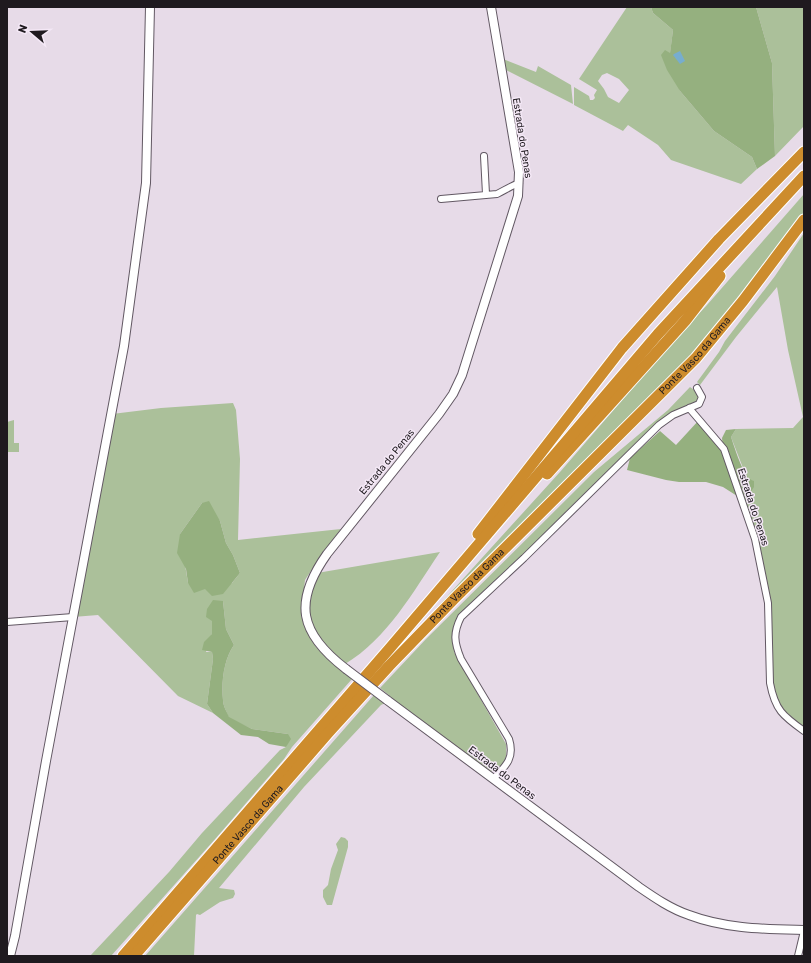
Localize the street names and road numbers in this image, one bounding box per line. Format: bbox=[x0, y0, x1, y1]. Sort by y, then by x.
street label: Estrada do Penas bbox=[510, 97, 534, 179]
street label: Ponte Vasco da Gama bbox=[657, 315, 733, 397]
street label: Estrada do Penas bbox=[357, 427, 417, 497]
street label: Estrada do Penas bbox=[735, 467, 771, 547]
street label: Ponte Vasco da Gama bbox=[427, 546, 507, 626]
street label: Estrada do Penas bbox=[466, 744, 538, 802]
street label: Ponte Vasco da Gama bbox=[211, 783, 286, 867]

